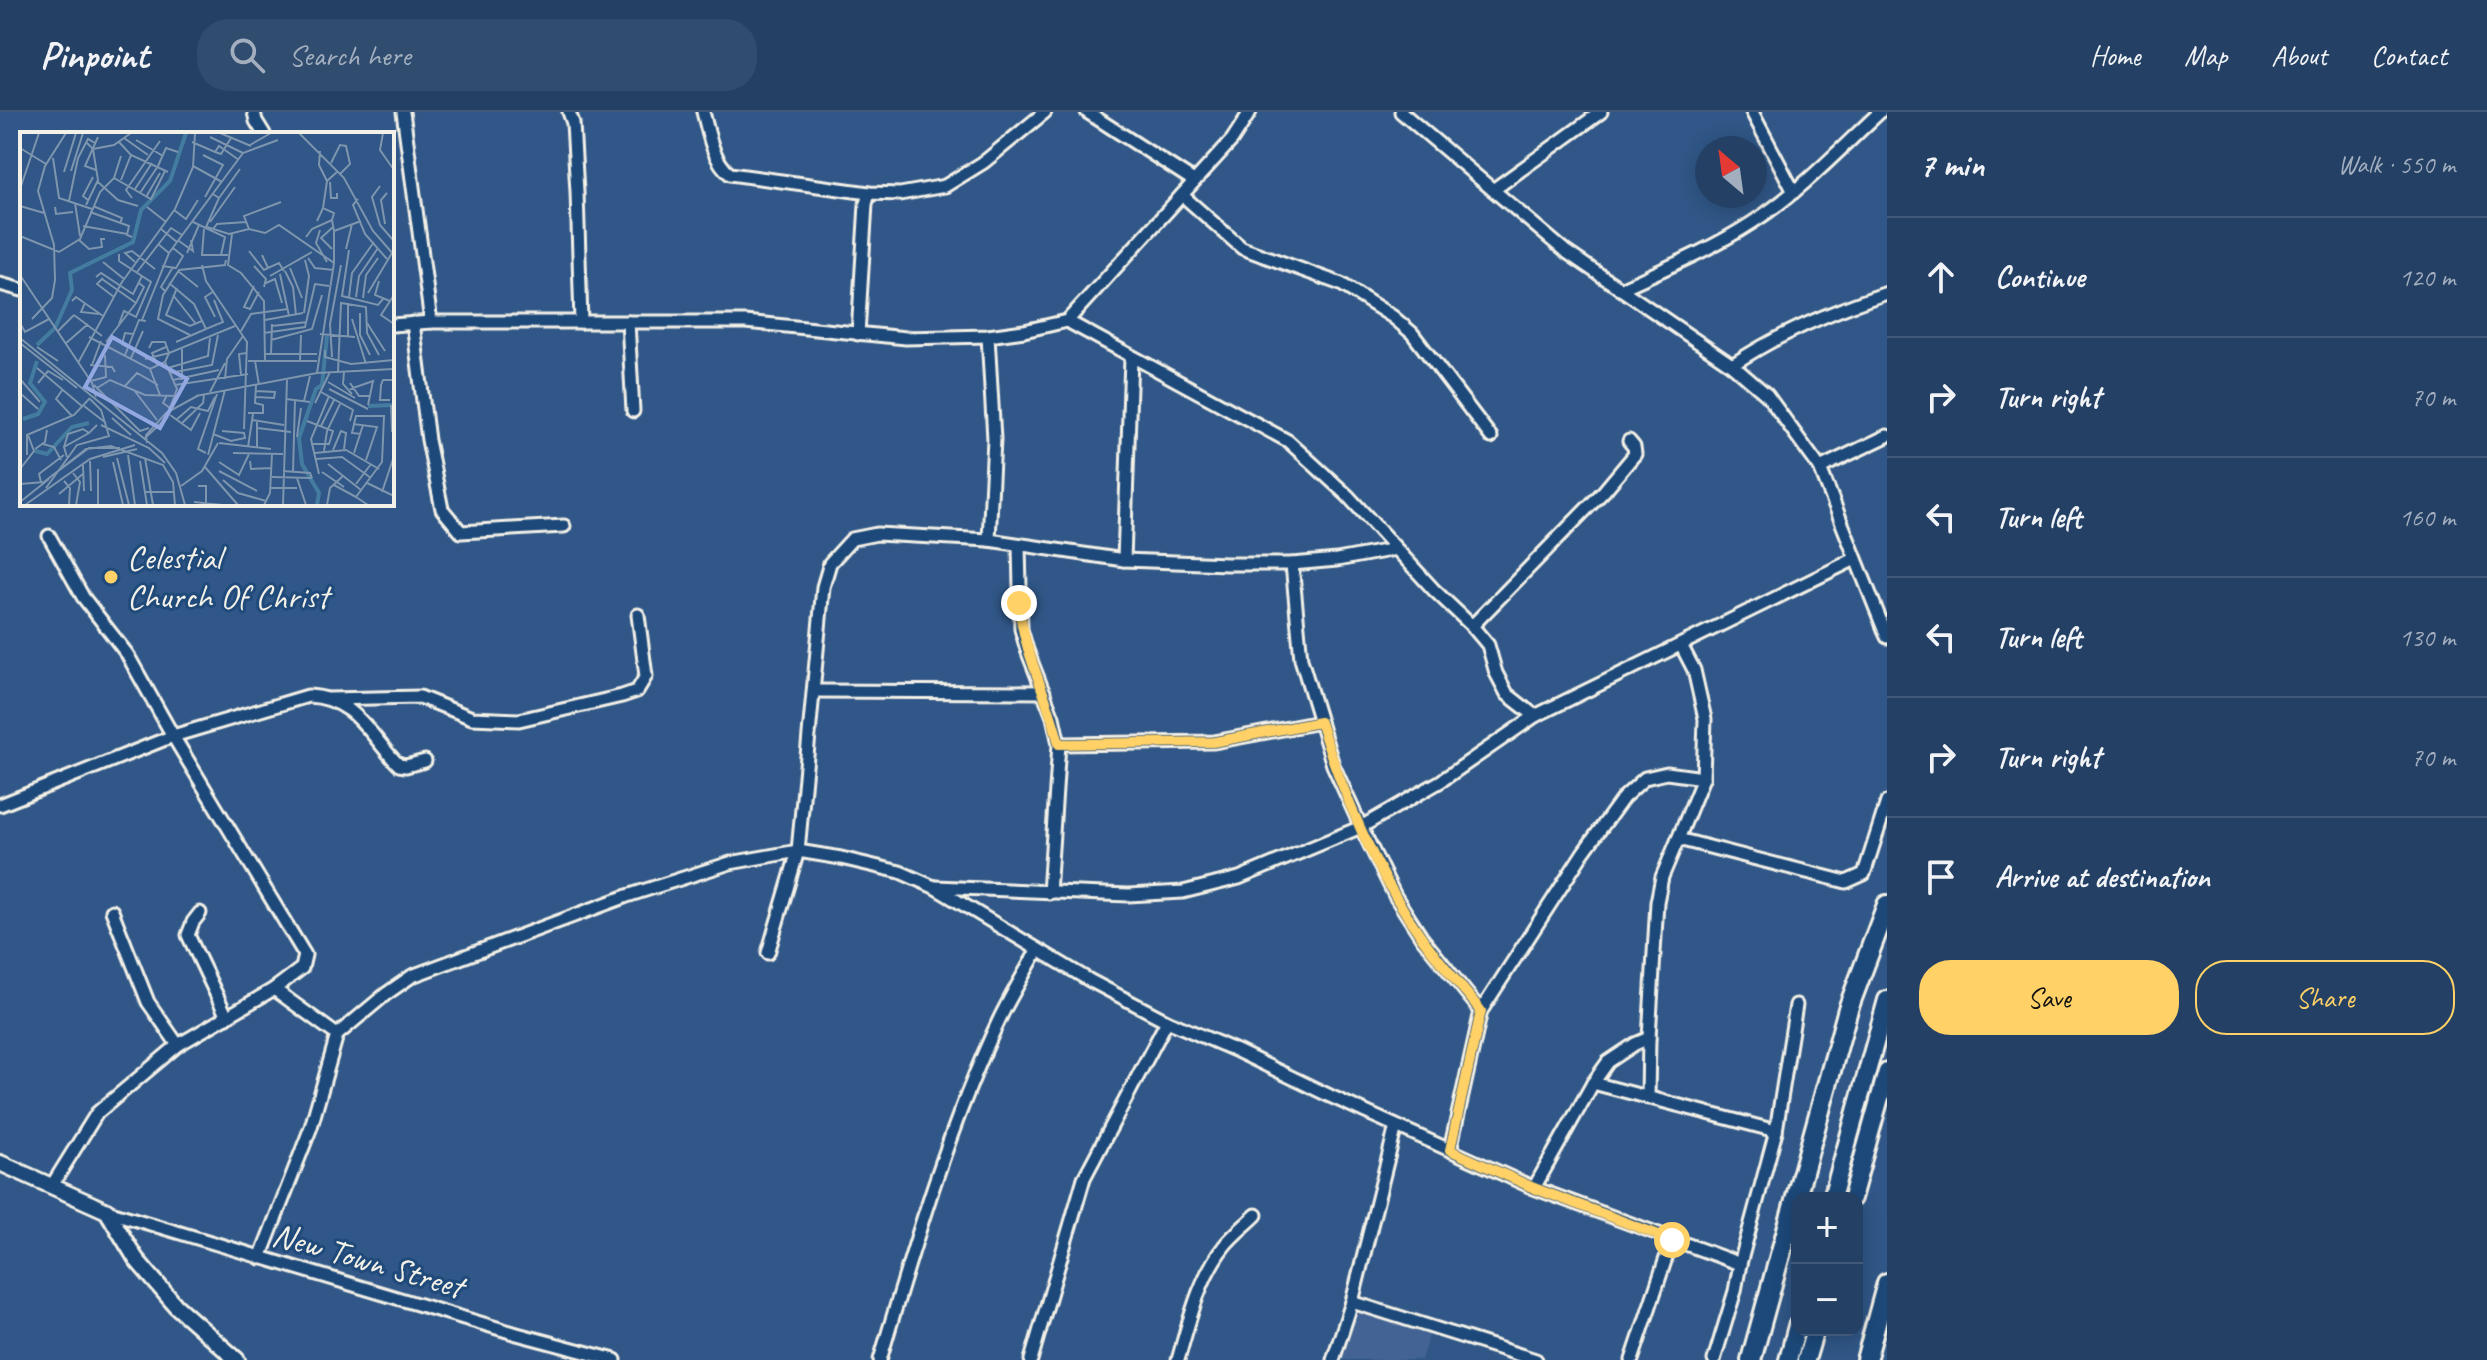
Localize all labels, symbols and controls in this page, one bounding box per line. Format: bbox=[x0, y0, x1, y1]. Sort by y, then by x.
search box bbox=[197, 19, 757, 91]
text: Pinpoint bbox=[40, 32, 149, 79]
icon: search bbox=[225, 33, 269, 77]
text: Search here bbox=[289, 36, 411, 74]
text: Home bbox=[2090, 38, 2140, 73]
text: Map bbox=[2184, 38, 2227, 73]
text: About bbox=[2271, 38, 2327, 73]
text: Contact bbox=[2371, 38, 2447, 73]
inset map bbox=[20, 132, 394, 506]
north arrow bbox=[1695, 136, 1767, 208]
text: 7 min bbox=[1919, 143, 1984, 186]
text: Walk · 550 m bbox=[2338, 148, 2455, 181]
icon: ahead bbox=[1919, 255, 1963, 299]
text: Continue bbox=[1995, 258, 2085, 296]
text: 120 m bbox=[2399, 261, 2455, 294]
icon: right bbox=[1919, 375, 1963, 419]
text: Turn right bbox=[1995, 378, 2100, 416]
text: 70 m bbox=[2411, 381, 2455, 414]
icon: left bbox=[1919, 495, 1963, 539]
text: Turn left bbox=[1995, 498, 2082, 536]
text: 160 m bbox=[2399, 501, 2455, 534]
place label: Celestial Church Of Christ bbox=[127, 536, 333, 618]
marker: Celestial Church Of Christ bbox=[102, 568, 120, 586]
route end bbox=[1001, 585, 1037, 621]
icon: left bbox=[1919, 615, 1963, 659]
text: Turn left bbox=[1995, 618, 2082, 656]
text: 130 m bbox=[2399, 621, 2455, 654]
icon: right bbox=[1919, 735, 1963, 779]
text: Turn right bbox=[1995, 738, 2100, 776]
text: 70 m bbox=[2411, 741, 2455, 774]
icon: arrive bbox=[1919, 855, 1963, 899]
text: Arrive at destination bbox=[1995, 858, 2210, 896]
button: Save bbox=[1919, 960, 2179, 1035]
button: Share bbox=[2195, 960, 2455, 1035]
map controls bbox=[1791, 1192, 1863, 1336]
button: + bbox=[1791, 1192, 1863, 1264]
street label: New Town Street bbox=[268, 1212, 473, 1309]
route start bbox=[1654, 1222, 1690, 1258]
button: − bbox=[1791, 1264, 1863, 1336]

